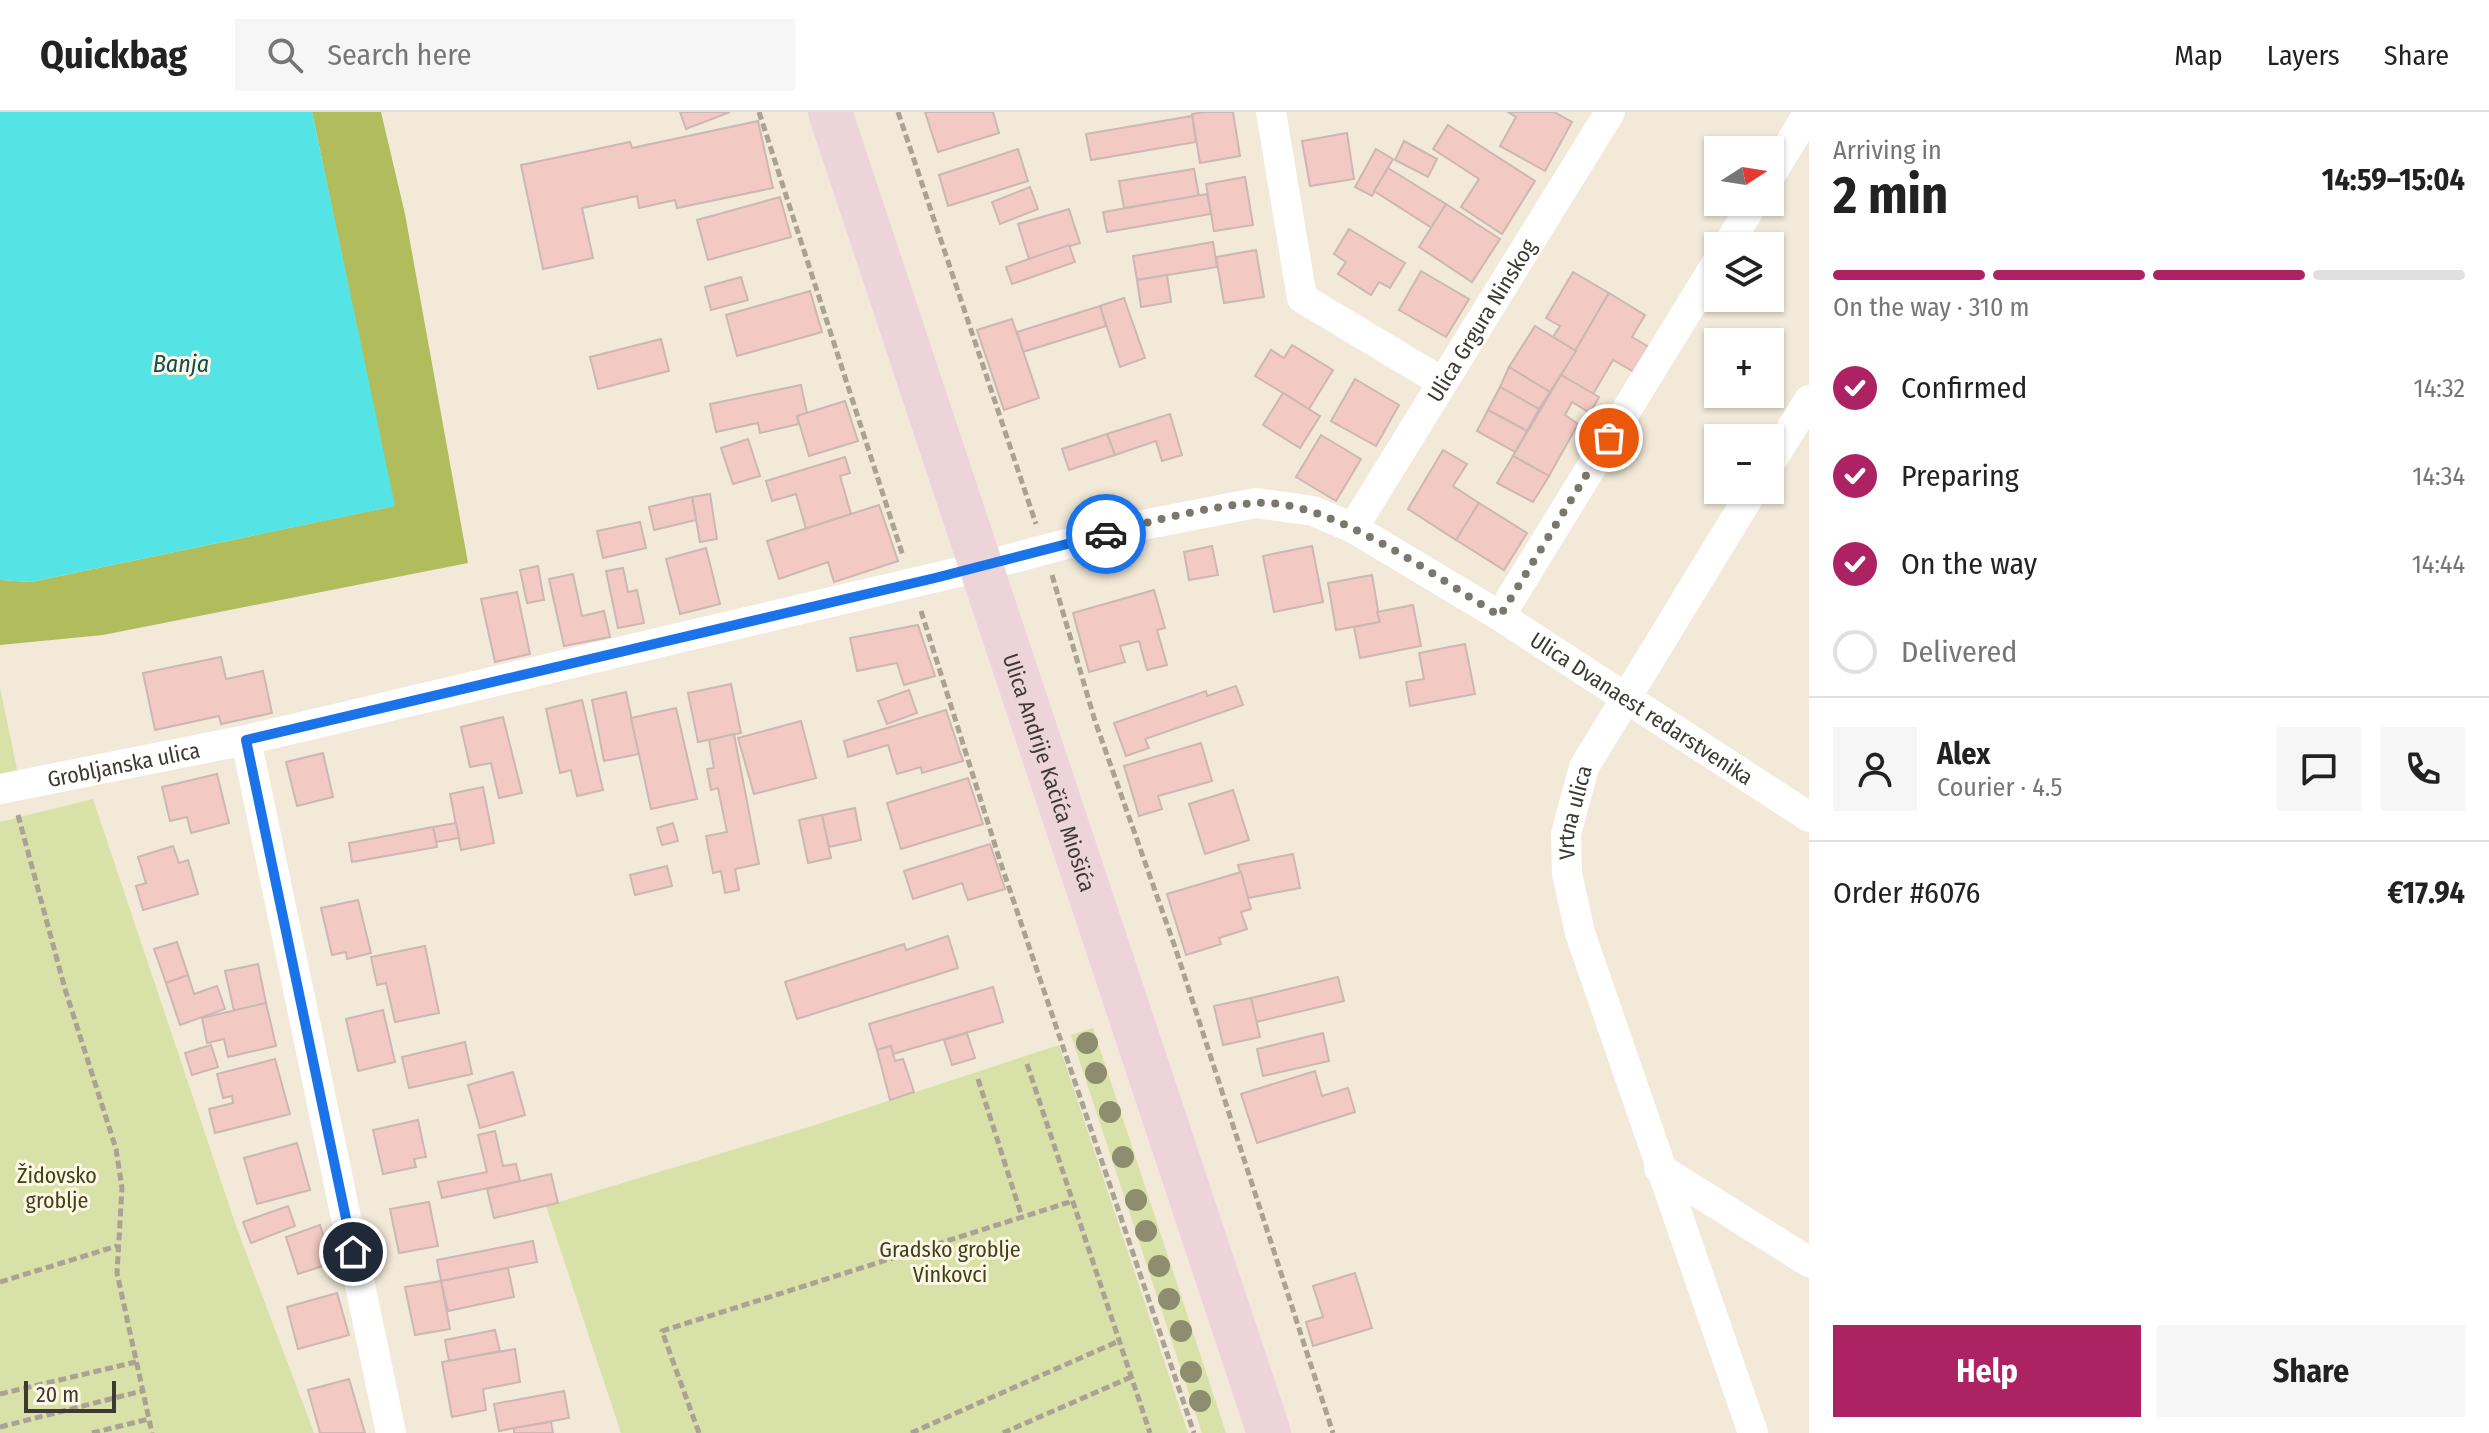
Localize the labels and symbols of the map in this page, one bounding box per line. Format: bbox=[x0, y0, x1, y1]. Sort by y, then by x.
north arrow bbox=[1704, 136, 1784, 216]
street label: Ulica Grgura Ninskog bbox=[1421, 234, 1542, 407]
water label: Banja bbox=[153, 350, 209, 378]
pin bbox=[1575, 404, 1643, 472]
courier bbox=[1066, 494, 1146, 574]
street label: Ulica Dvanaest redarstvenika bbox=[1525, 626, 1758, 791]
street label: Ulica Andrije Kačića Miošića bbox=[997, 650, 1101, 895]
street label: Grobljanska ulica bbox=[45, 737, 202, 793]
street label: Vrtna ulica bbox=[1553, 762, 1598, 860]
park label: Židovsko groblje bbox=[17, 1162, 97, 1214]
pin bbox=[319, 1218, 387, 1286]
park label: Gradsko groblje Vinkovci bbox=[879, 1236, 1021, 1288]
scale bar bbox=[24, 1377, 116, 1413]

